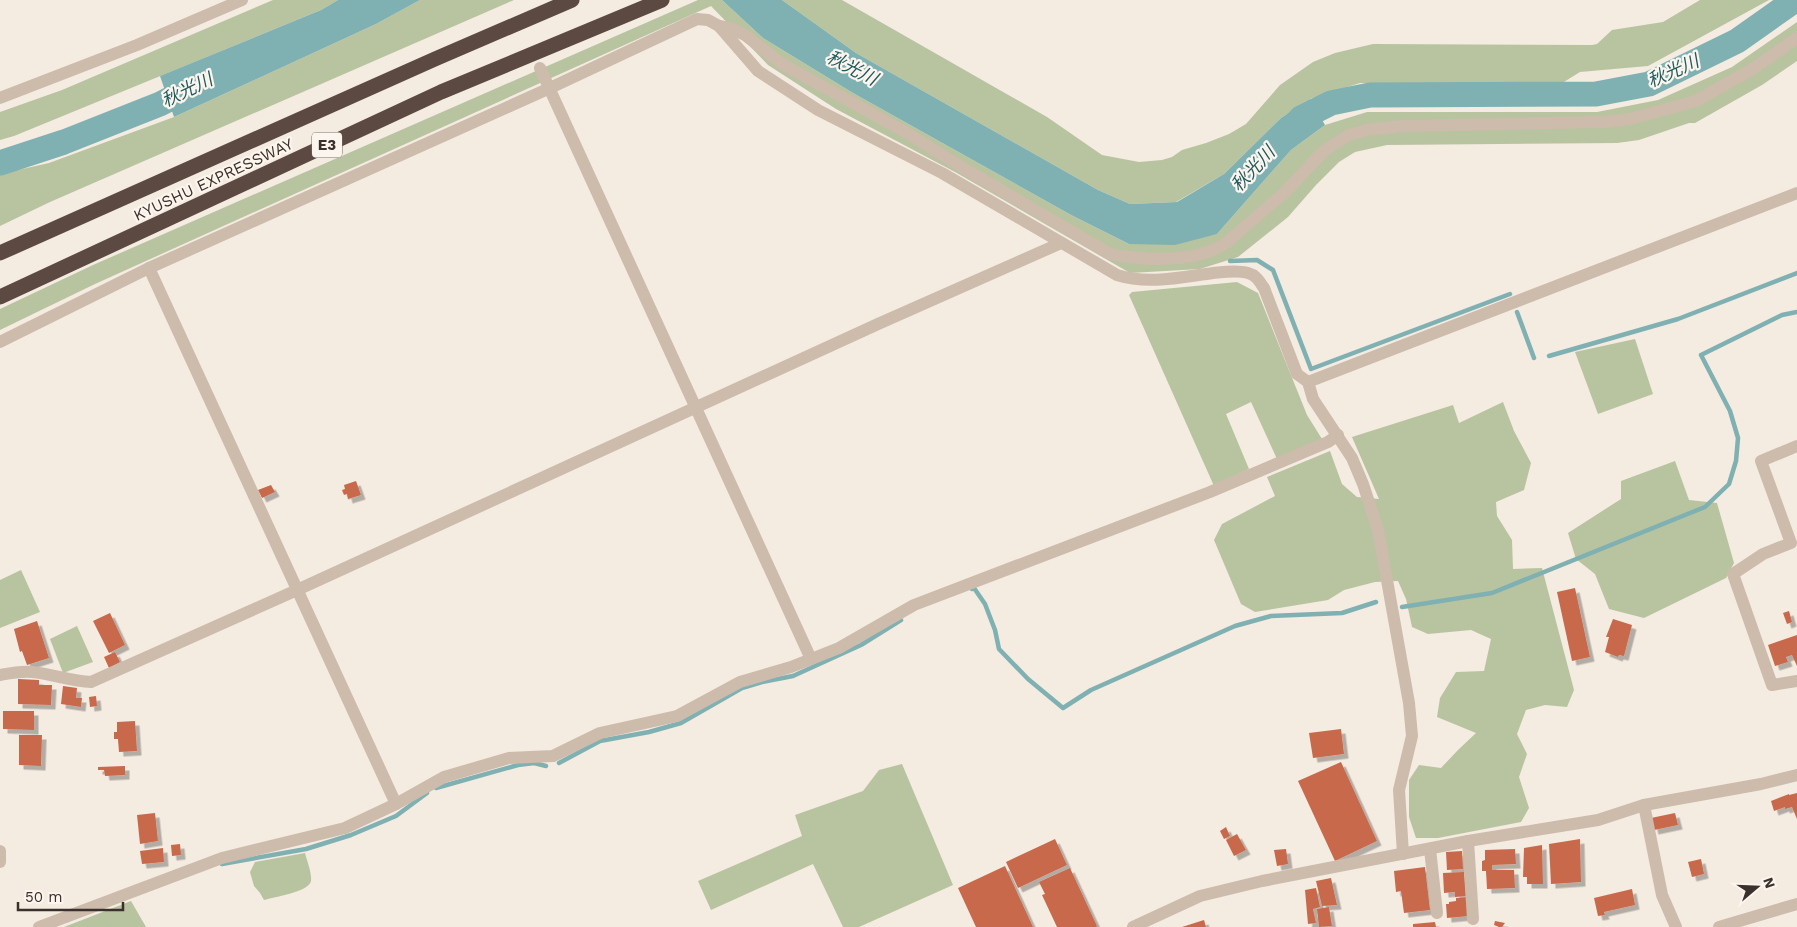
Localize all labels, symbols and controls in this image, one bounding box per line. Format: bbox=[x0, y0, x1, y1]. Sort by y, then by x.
water label: 秋光川 bbox=[823, 46, 883, 90]
water label: 秋光川 bbox=[1644, 49, 1704, 91]
water label: 秋光川 bbox=[158, 67, 217, 111]
road number: E3 bbox=[312, 132, 342, 158]
street label: KYUSHU EXPRESSWAY bbox=[130, 134, 296, 225]
water label: 秋光川 bbox=[1227, 140, 1280, 196]
north arrow bbox=[1732, 862, 1782, 912]
text: N bbox=[1760, 875, 1779, 890]
scale bar bbox=[18, 880, 122, 912]
text: 50 m bbox=[25, 888, 62, 906]

